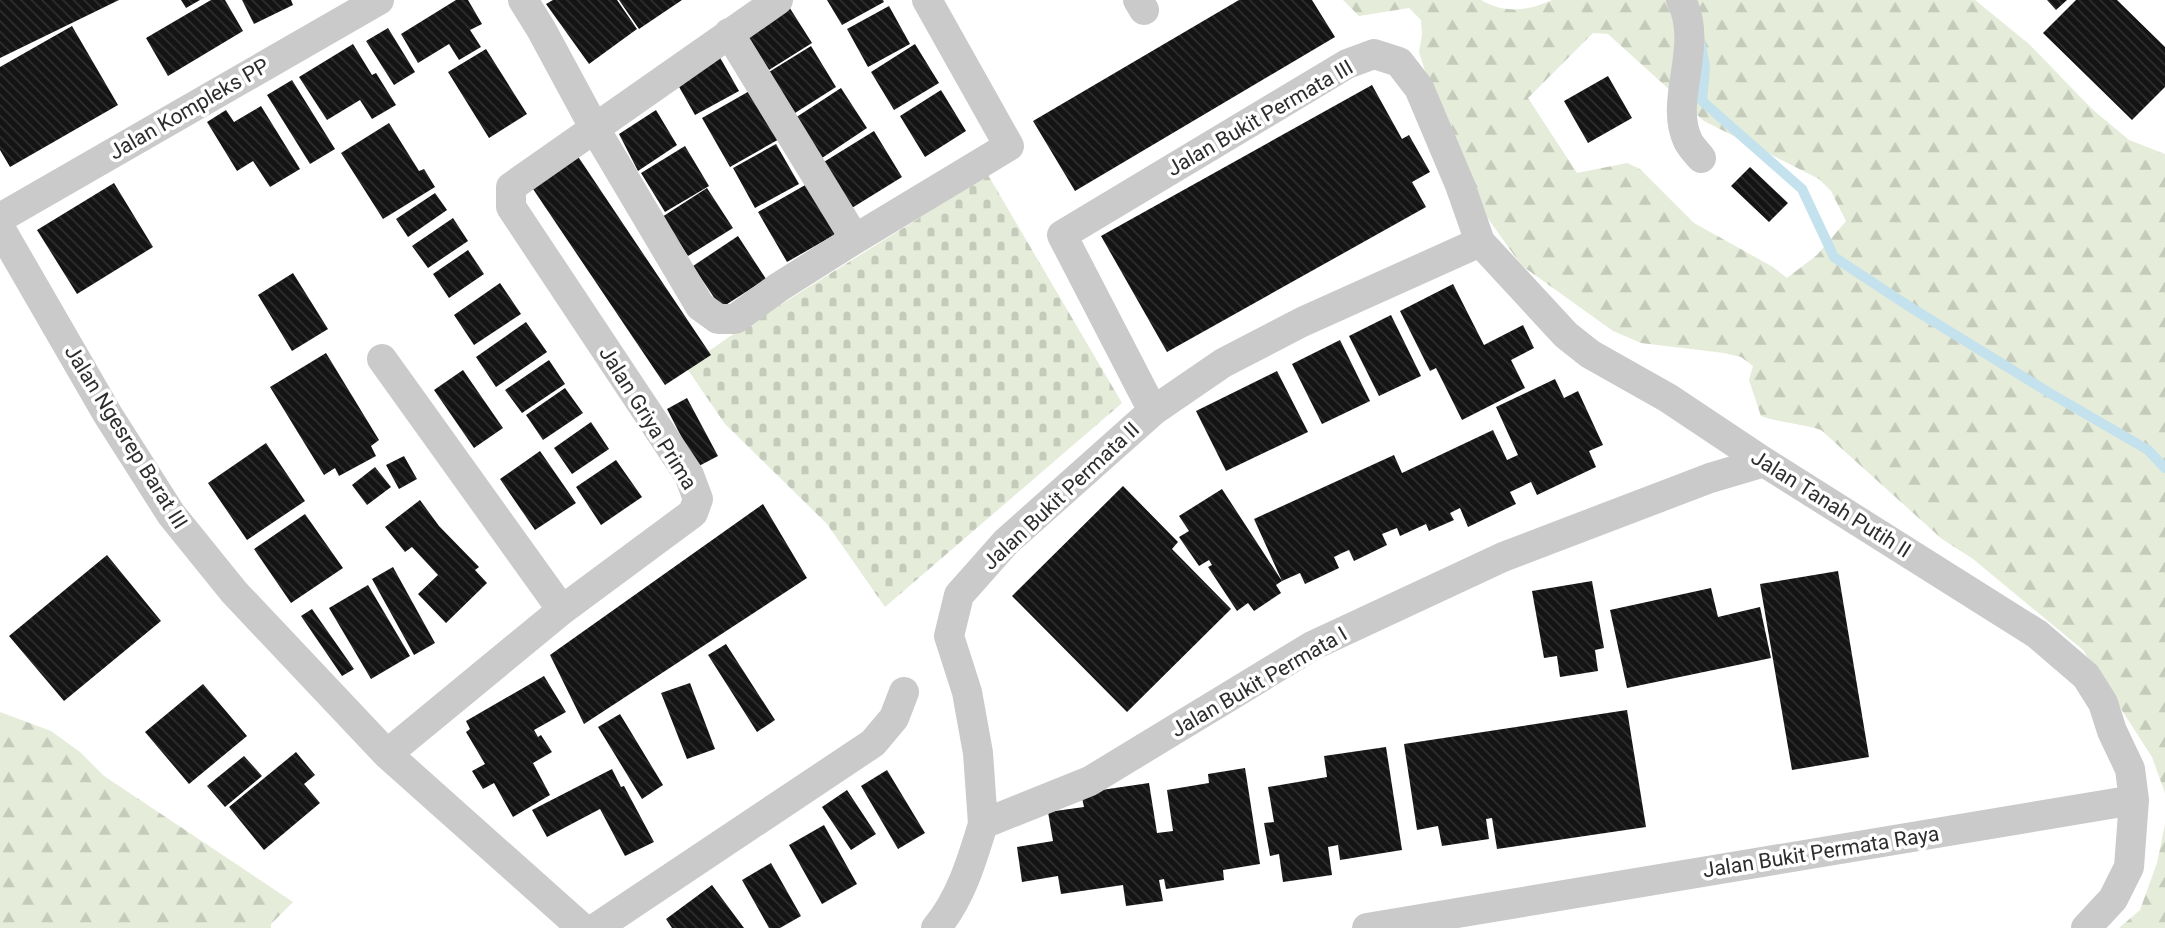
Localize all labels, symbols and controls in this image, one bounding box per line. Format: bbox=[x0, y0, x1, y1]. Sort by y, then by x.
street label: Jalan Kompleks PP bbox=[105, 53, 273, 165]
street label: Jalan Bukit Permata III bbox=[1163, 55, 1357, 181]
street label: Jalan Ngesrep Barat III bbox=[60, 341, 192, 533]
street label: Jalan Griya Prima bbox=[594, 342, 702, 494]
street label: Jalan Bukit Permata II bbox=[978, 417, 1144, 575]
street label: Jalan Tanah Putih II bbox=[1747, 445, 1915, 563]
street label: Jalan Bukit Permata I bbox=[1167, 622, 1351, 742]
street label: Jalan Bukit Permata Raya bbox=[1701, 821, 1941, 883]

